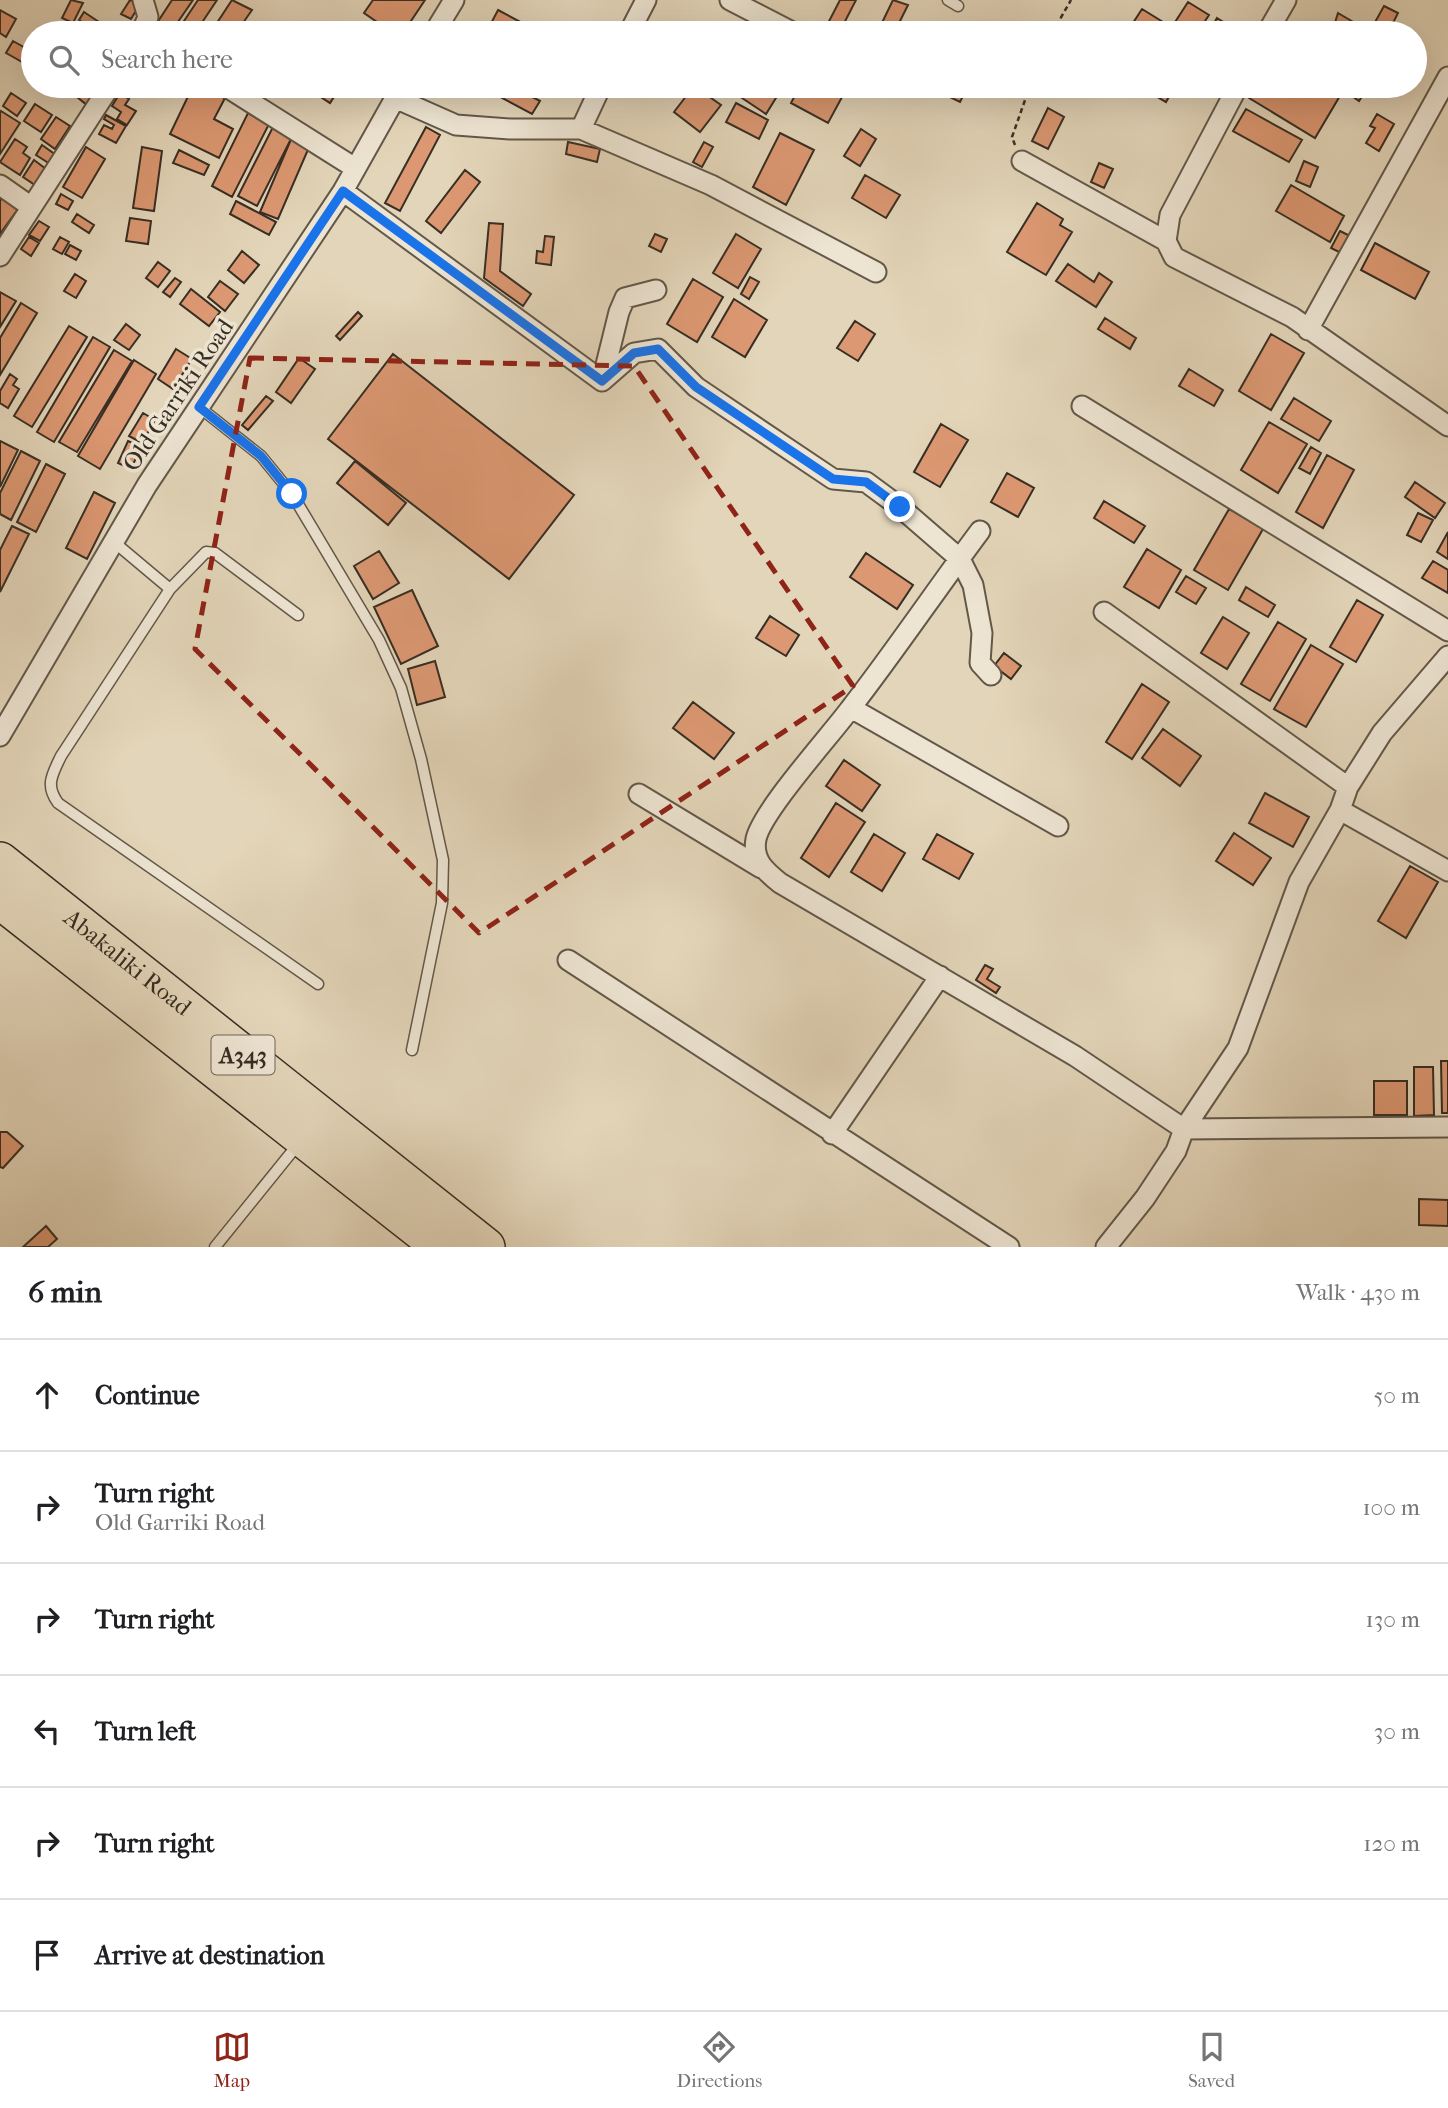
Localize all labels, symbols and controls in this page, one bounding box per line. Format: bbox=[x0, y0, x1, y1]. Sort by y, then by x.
search box bbox=[21, 21, 1427, 98]
icon: search bbox=[45, 41, 83, 79]
text: Search here bbox=[101, 44, 233, 75]
street label: Old Garriki Road bbox=[117, 313, 240, 476]
route start bbox=[276, 478, 307, 509]
route end bbox=[884, 491, 915, 522]
street label: Abakaliki Road bbox=[58, 903, 198, 1022]
road number: A343 bbox=[212, 1036, 274, 1074]
text: 6 min bbox=[28, 1275, 102, 1310]
text: Walk · 430 m bbox=[1296, 1279, 1420, 1306]
icon: ahead bbox=[28, 1376, 66, 1414]
text: Continue bbox=[95, 1380, 200, 1411]
text: 50 m bbox=[1373, 1382, 1420, 1409]
text: Turn right bbox=[95, 1478, 215, 1509]
icon: right bbox=[28, 1488, 66, 1526]
text: 100 m bbox=[1362, 1494, 1420, 1521]
text: Old Garriki Road bbox=[95, 1509, 265, 1536]
icon: right bbox=[28, 1600, 66, 1638]
text: Turn right bbox=[95, 1604, 215, 1635]
text: 130 m bbox=[1366, 1606, 1420, 1633]
icon: left bbox=[28, 1712, 66, 1750]
text: Turn left bbox=[95, 1716, 196, 1747]
text: 30 m bbox=[1374, 1718, 1420, 1745]
icon: right bbox=[28, 1824, 66, 1862]
text: Turn right bbox=[95, 1828, 215, 1859]
text: 120 m bbox=[1363, 1830, 1420, 1857]
icon: arrive bbox=[28, 1936, 66, 1974]
text: Arrive at destination bbox=[95, 1940, 325, 1971]
tab: Map bbox=[213, 2028, 251, 2092]
tab: Directions bbox=[677, 2028, 762, 2092]
tab: Saved bbox=[1188, 2028, 1235, 2092]

